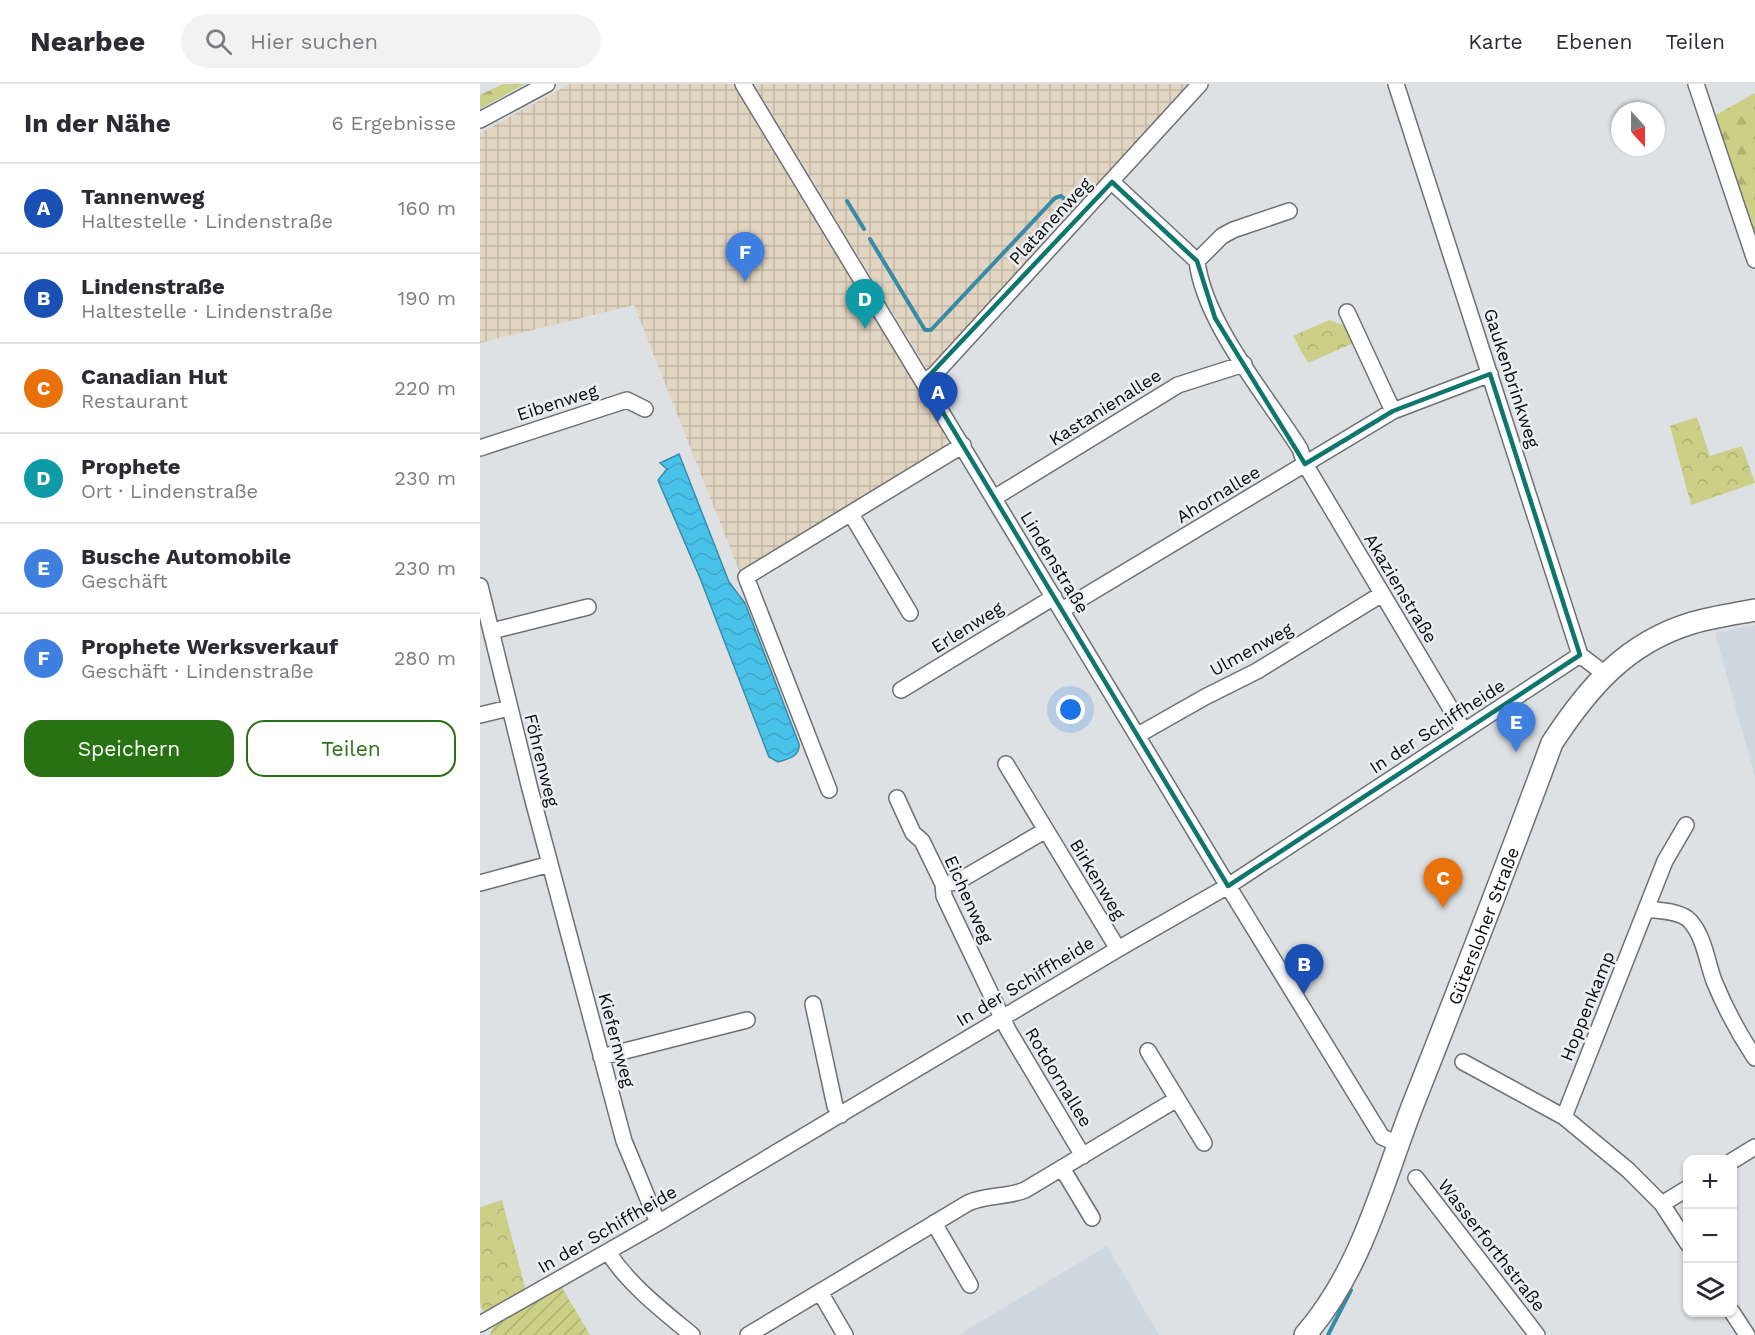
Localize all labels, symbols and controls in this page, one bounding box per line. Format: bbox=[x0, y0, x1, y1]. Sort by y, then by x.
search box bbox=[181, 14, 601, 68]
text: Nearbee bbox=[30, 25, 145, 58]
icon: search bbox=[202, 25, 235, 58]
text: Hier suchen bbox=[250, 29, 378, 54]
text: Karte bbox=[1468, 29, 1523, 54]
text: Ebenen bbox=[1556, 29, 1632, 54]
text: Teilen bbox=[1665, 29, 1725, 54]
north arrow bbox=[1611, 102, 1665, 156]
text: In der Nähe bbox=[24, 108, 171, 138]
text: 6 Ergebnisse bbox=[332, 111, 456, 135]
street label: Platanenweg bbox=[1004, 173, 1096, 269]
text: Tannenweg bbox=[81, 184, 204, 209]
text: A bbox=[37, 196, 50, 220]
text: 160 m bbox=[398, 196, 456, 220]
text: Haltestelle · Lindenstraße bbox=[81, 209, 333, 233]
pin: F bbox=[726, 232, 764, 282]
text: Lindenstraße bbox=[81, 274, 225, 299]
pin: D bbox=[846, 280, 884, 329]
text: B bbox=[37, 286, 50, 310]
text: 190 m bbox=[398, 286, 456, 310]
text: Haltestelle · Lindenstraße bbox=[81, 299, 333, 323]
street label: Gaukenbrinkweg bbox=[1480, 306, 1545, 451]
text: Canadian Hut bbox=[81, 364, 227, 389]
street label: Kastanienallee bbox=[1045, 364, 1165, 450]
pin: A bbox=[918, 372, 958, 422]
text: C bbox=[37, 376, 50, 400]
text: 220 m bbox=[394, 376, 456, 400]
street label: Eibenweg bbox=[514, 379, 600, 425]
text: Restaurant bbox=[81, 389, 188, 413]
text: Prophete bbox=[81, 454, 181, 479]
street label: Ahornallee bbox=[1172, 461, 1264, 527]
text: D bbox=[36, 466, 51, 490]
text: 230 m bbox=[394, 466, 456, 490]
text: Ort · Lindenstraße bbox=[81, 479, 258, 503]
street label: Lindenstraße bbox=[1016, 507, 1094, 617]
street label: Akazienstraße bbox=[1360, 530, 1442, 646]
text: Busche Automobile bbox=[81, 544, 291, 569]
text: E bbox=[37, 556, 50, 580]
text: 230 m bbox=[394, 556, 456, 580]
text: Geschäft bbox=[81, 569, 168, 593]
street label: Erlenweg bbox=[927, 597, 1007, 657]
street label: Ulmenweg bbox=[1206, 617, 1296, 680]
text: Prophete Werksverkauf bbox=[81, 634, 338, 659]
text: F bbox=[37, 646, 50, 670]
text: 280 m bbox=[394, 646, 456, 670]
text: Geschäft · Lindenstraße bbox=[81, 659, 314, 683]
street label: In der Schiffheide bbox=[1365, 674, 1509, 778]
your location bbox=[1056, 695, 1085, 724]
pin: E bbox=[1496, 702, 1536, 752]
street label: Föhrenweg bbox=[520, 711, 564, 809]
button: Speichern bbox=[24, 720, 234, 777]
button: Teilen bbox=[246, 720, 456, 777]
street label: Birkenweg bbox=[1066, 835, 1130, 923]
street label: Gütersloher Straße bbox=[1443, 844, 1523, 1008]
street label: Eichenweg bbox=[940, 852, 998, 946]
pin: C bbox=[1424, 858, 1462, 908]
street label: In der Schiffheide bbox=[952, 932, 1098, 1030]
pin: B bbox=[1284, 944, 1324, 994]
street label: Hoppenkamp bbox=[1555, 948, 1619, 1064]
street label: Kiefernweg bbox=[594, 990, 640, 1090]
street label: Rotdornallee bbox=[1021, 1023, 1097, 1131]
map controls bbox=[1683, 1155, 1737, 1317]
button: + bbox=[1683, 1155, 1737, 1209]
street label: Wasserforthstraße bbox=[1434, 1175, 1550, 1315]
street label: In der Schiffheide bbox=[534, 1181, 680, 1277]
button: − bbox=[1683, 1209, 1737, 1263]
button: layers bbox=[1683, 1263, 1737, 1317]

